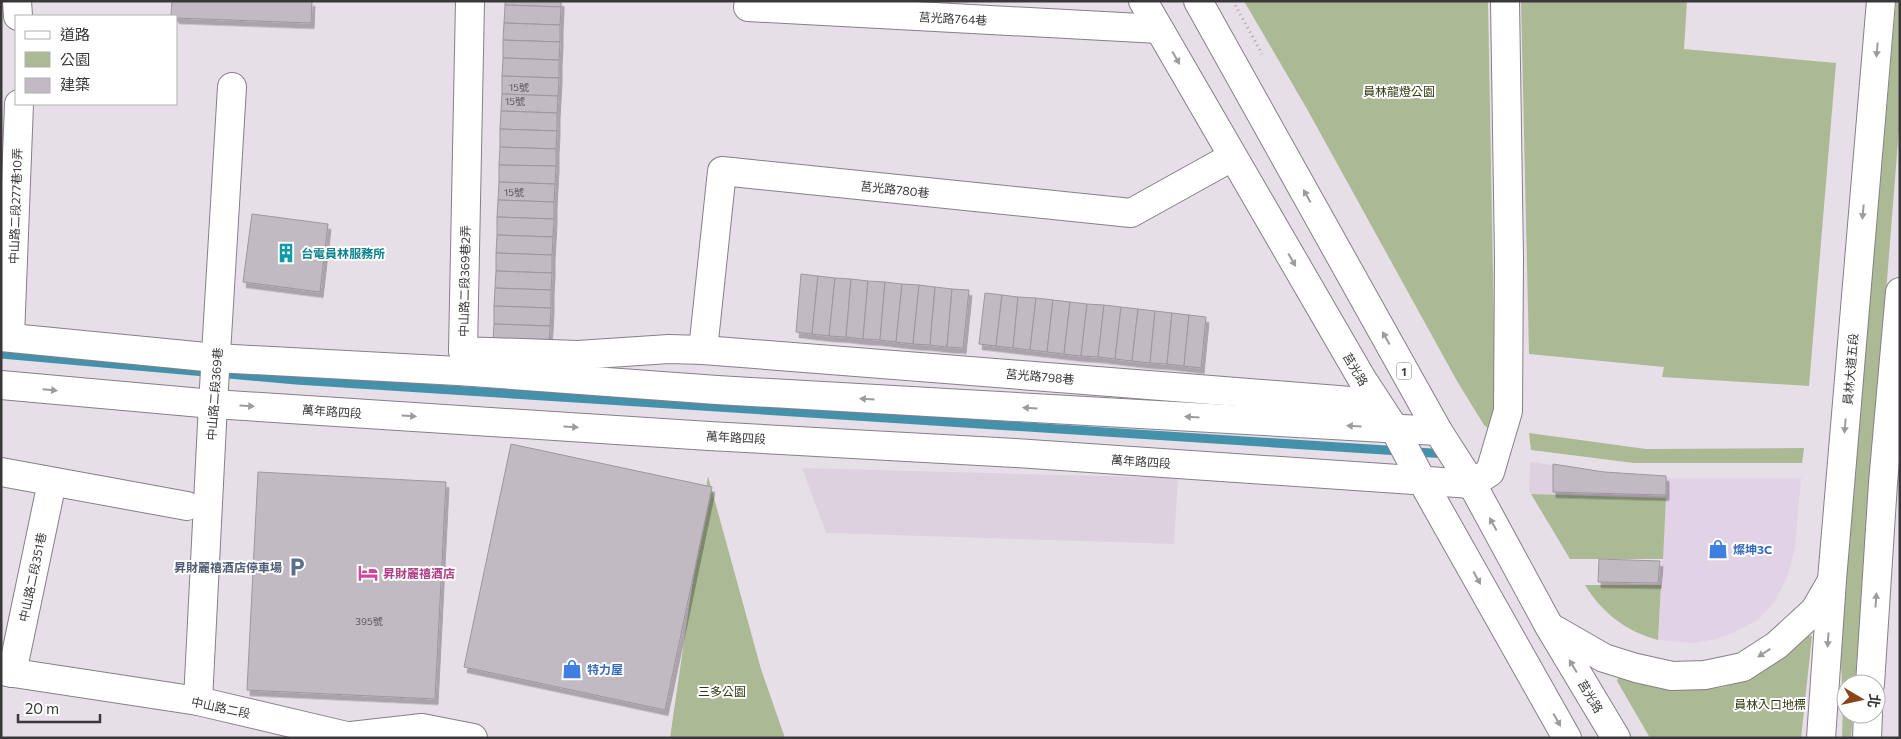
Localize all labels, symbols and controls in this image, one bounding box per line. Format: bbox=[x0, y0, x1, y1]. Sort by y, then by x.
street label: 莒光路764巷 bbox=[918, 9, 988, 27]
legend bbox=[15, 15, 178, 105]
text: 道路 bbox=[60, 25, 90, 43]
one-way arrow bbox=[1873, 42, 1881, 58]
text: 公園 bbox=[60, 50, 90, 68]
one-way arrow bbox=[1172, 51, 1180, 66]
text: 建築 bbox=[60, 75, 90, 93]
house number: 15號 bbox=[509, 81, 529, 93]
park label: 員林龍燈公園 bbox=[1363, 84, 1435, 98]
house number: 15號 bbox=[505, 95, 525, 107]
street label: 中山路二段277巷10弄 bbox=[6, 148, 24, 264]
street label: 莒光路780巷 bbox=[860, 178, 930, 200]
house number: 15號 bbox=[504, 186, 524, 198]
one-way arrow bbox=[1303, 189, 1311, 203]
one-way arrow bbox=[1859, 204, 1867, 220]
street label: 中山路二段369巷2弄 bbox=[456, 225, 472, 337]
building icon: 台電員林服務所 bbox=[275, 242, 297, 264]
place label: 台電員林服務所 bbox=[301, 246, 385, 260]
one-way arrow bbox=[1288, 252, 1296, 267]
one-way arrow bbox=[1382, 331, 1390, 345]
street label: 員林大道五段 bbox=[1840, 333, 1860, 405]
street label: 中山路二段369巷 bbox=[204, 347, 224, 441]
street label: 莒光路 bbox=[1341, 350, 1371, 388]
road number: 1 bbox=[1396, 362, 1412, 380]
street label: 莒光路798巷 bbox=[1005, 366, 1075, 386]
one-way arrow bbox=[42, 386, 58, 394]
one-way arrow bbox=[859, 394, 875, 402]
one-way arrow bbox=[239, 402, 255, 410]
street label: 萬年路四段 bbox=[302, 402, 362, 420]
one-way arrow bbox=[1021, 403, 1037, 411]
one-way arrow bbox=[1184, 412, 1200, 420]
one-way arrow bbox=[401, 413, 417, 421]
one-way arrow bbox=[1841, 418, 1849, 434]
one-way arrow bbox=[1346, 422, 1362, 430]
one-way arrow bbox=[563, 423, 579, 431]
street label: 萬年路四段 bbox=[706, 428, 766, 446]
street label: 萬年路四段 bbox=[1111, 452, 1171, 470]
one-way arrow bbox=[1489, 517, 1498, 531]
street label: 中山路二段351巷 bbox=[16, 531, 48, 623]
shop icon: 燦坤3C bbox=[1707, 538, 1729, 560]
place label: 燦坤3C bbox=[1733, 542, 1772, 556]
parking icon: 昇財麗禧酒店停車場 bbox=[286, 556, 308, 578]
place label: 昇財麗禧酒店停車場 bbox=[174, 560, 282, 574]
hotel icon: 昇財麗禧酒店 bbox=[357, 562, 379, 584]
place label: 昇財麗禧酒店 bbox=[383, 566, 455, 580]
one-way arrow bbox=[1473, 571, 1481, 586]
one-way arrow bbox=[1872, 592, 1880, 608]
house number: 395號 bbox=[355, 615, 383, 627]
one-way arrow bbox=[1823, 633, 1831, 649]
one-way arrow bbox=[1758, 648, 1771, 658]
shop icon: 特力屋 bbox=[561, 658, 583, 680]
one-way arrow bbox=[1568, 659, 1577, 672]
place label: 特力屋 bbox=[587, 662, 623, 676]
north arrow bbox=[1836, 674, 1886, 724]
street label: 莒光路 bbox=[1576, 677, 1606, 715]
park label: 三多公園 bbox=[698, 684, 746, 698]
scale bar bbox=[18, 692, 100, 724]
text: 北 bbox=[1865, 693, 1884, 709]
street label: 中山路二段 bbox=[190, 694, 252, 720]
park label: 員林入口地標 bbox=[1734, 697, 1806, 711]
text: 20 m bbox=[25, 699, 59, 717]
one-way arrow bbox=[1553, 713, 1561, 727]

